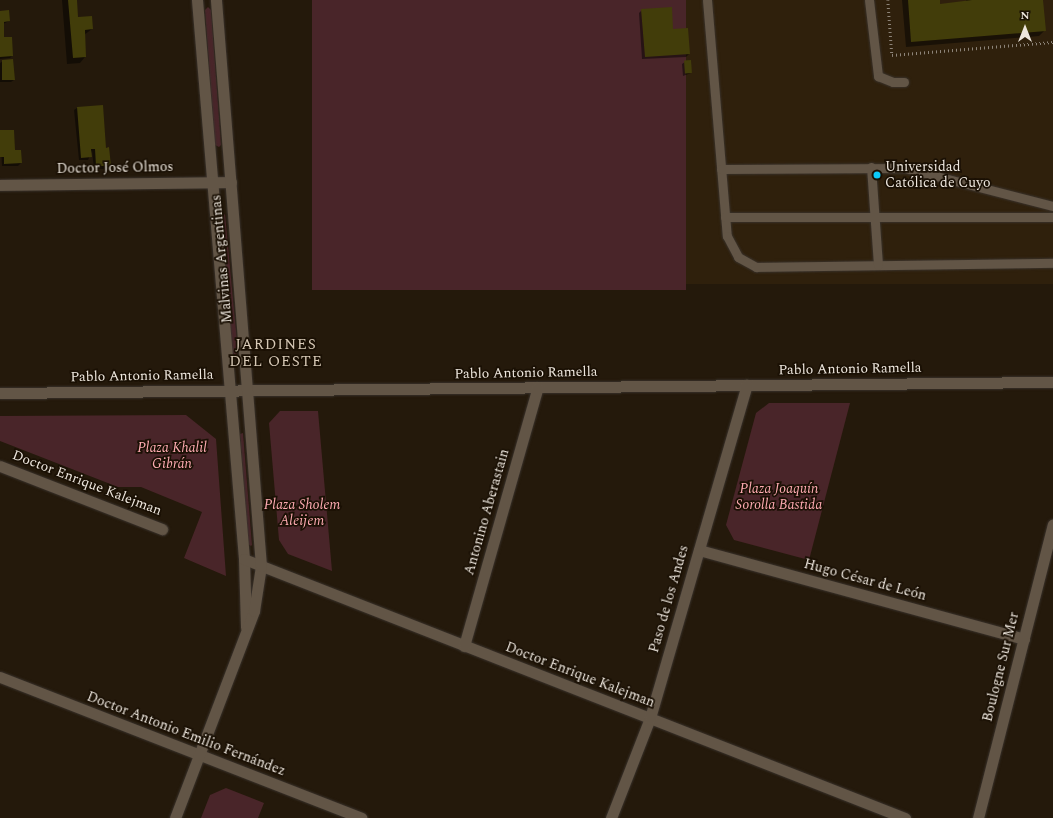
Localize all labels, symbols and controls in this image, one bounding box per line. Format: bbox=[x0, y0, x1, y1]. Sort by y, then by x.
text: N bbox=[1021, 7, 1029, 24]
north arrow bbox=[1005, 8, 1045, 48]
street label: Doctor José Olmos bbox=[56, 159, 174, 177]
place label: Universidad Católica de Cuyo bbox=[885, 159, 990, 192]
marker: Universidad Católica de Cuyo bbox=[872, 170, 882, 180]
street label: Malvinas Argentinas bbox=[208, 194, 236, 324]
district label: JARDINES DEL OESTE bbox=[229, 335, 323, 370]
street label: Pablo Antonio Ramella bbox=[778, 359, 922, 379]
street label: Pablo Antonio Ramella bbox=[454, 363, 598, 383]
street label: Pablo Antonio Ramella bbox=[70, 366, 214, 386]
park label: Plaza Khalil Gibrán bbox=[137, 440, 207, 472]
street label: Doctor Enrique Kalejman bbox=[10, 447, 164, 519]
street label: Antonino Aberastain bbox=[461, 447, 513, 577]
park label: Plaza Joaquín Sorolla Bastida bbox=[736, 481, 822, 514]
park label: Plaza Sholem Aleijem bbox=[264, 497, 340, 530]
street label: Paso de los Andes bbox=[646, 543, 692, 655]
street label: Hugo César de León bbox=[802, 556, 928, 604]
street label: Boulogne Sur Mer bbox=[979, 610, 1023, 724]
street label: Doctor Enrique Kalejman bbox=[503, 639, 657, 711]
street label: Doctor Antonio Emilio Fernández bbox=[84, 688, 288, 780]

